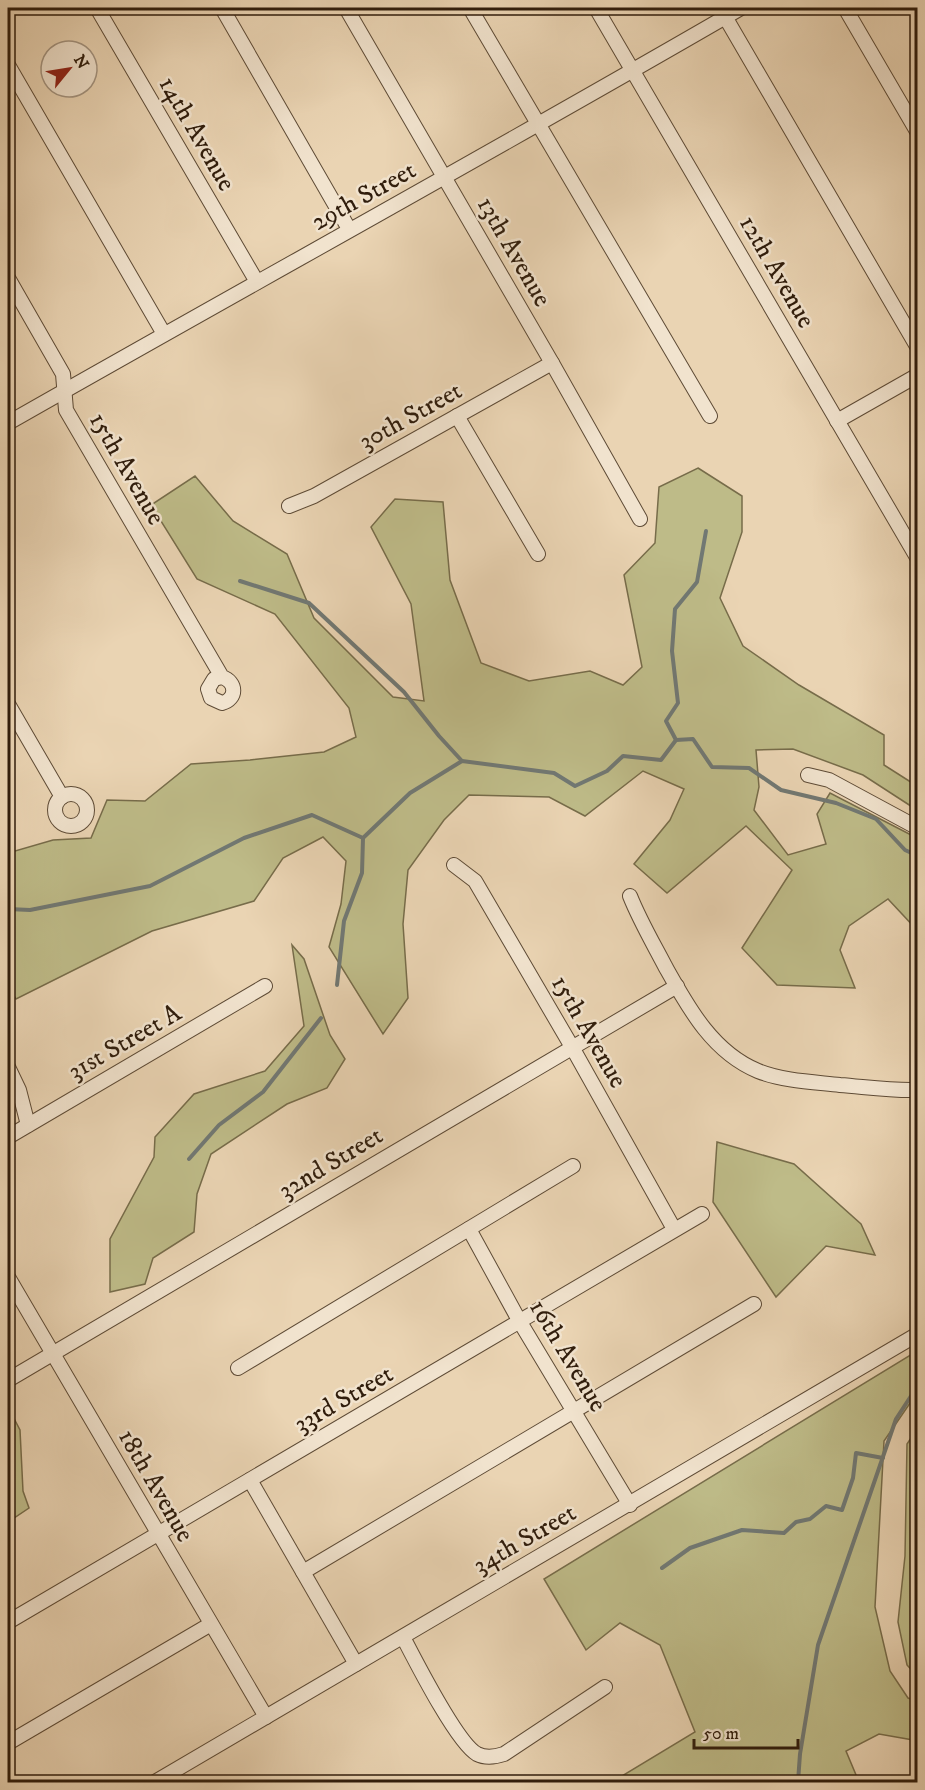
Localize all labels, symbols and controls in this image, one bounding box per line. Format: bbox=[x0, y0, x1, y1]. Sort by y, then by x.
north arrow bbox=[39, 39, 99, 99]
text: N bbox=[69, 51, 93, 73]
street label: 14th Avenue bbox=[151, 70, 243, 197]
street label: 29th Street bbox=[306, 154, 422, 239]
street label: 13th Avenue bbox=[469, 191, 558, 313]
street label: 12th Avenue bbox=[731, 209, 822, 334]
street label: 30th Street bbox=[353, 375, 468, 458]
street label: 15th Avenue bbox=[81, 406, 172, 531]
street label: 15th Avenue bbox=[543, 969, 634, 1094]
street label: 31st Street A bbox=[62, 996, 188, 1088]
street label: 32nd Street bbox=[273, 1119, 389, 1207]
street label: 16th Avenue bbox=[521, 1293, 614, 1418]
street label: 33rd Street bbox=[288, 1358, 399, 1441]
street label: 18th Avenue bbox=[110, 1423, 201, 1548]
street label: 34th Street bbox=[467, 1497, 582, 1582]
scale bar bbox=[694, 1712, 798, 1750]
text: 50 m bbox=[703, 1723, 739, 1745]

